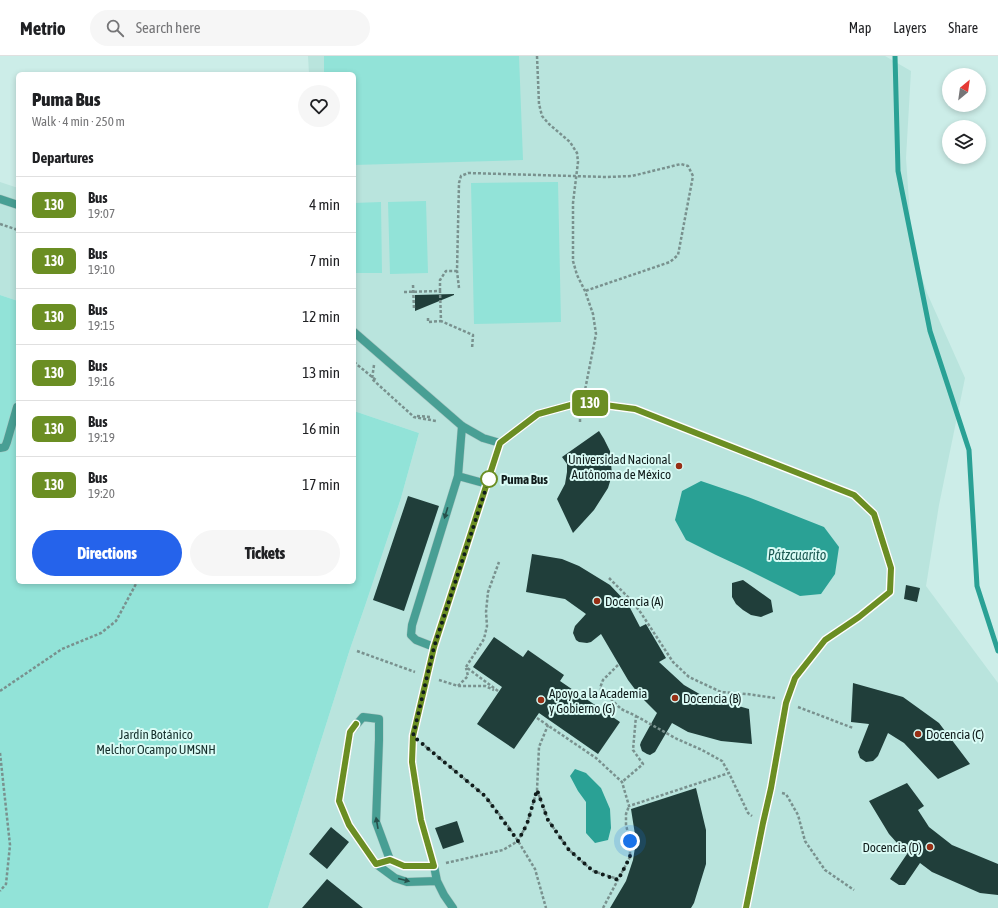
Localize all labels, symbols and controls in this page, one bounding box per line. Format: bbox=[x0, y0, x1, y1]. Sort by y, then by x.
search box bbox=[90, 10, 370, 46]
text: Metrio bbox=[20, 17, 66, 39]
icon: search bbox=[104, 17, 126, 39]
text: Search here bbox=[136, 19, 200, 36]
text: Map bbox=[849, 20, 871, 36]
text: Layers bbox=[893, 20, 926, 36]
text: Share bbox=[948, 20, 978, 36]
north arrow bbox=[942, 68, 986, 112]
map controls bbox=[942, 68, 986, 164]
button: heart bbox=[298, 85, 340, 127]
text: Puma Bus bbox=[32, 88, 101, 110]
text: Walk · 4 min · 250 m bbox=[32, 114, 125, 129]
button: layers bbox=[942, 120, 986, 164]
text: Departures bbox=[32, 149, 94, 166]
text: Bus bbox=[88, 189, 108, 206]
text: 4 min bbox=[309, 196, 340, 213]
text: 130 bbox=[44, 197, 64, 213]
text: 19:07 bbox=[88, 206, 115, 221]
text: Bus bbox=[88, 245, 108, 262]
text: 7 min bbox=[309, 252, 340, 269]
text: 130 bbox=[44, 253, 64, 269]
text: 19:10 bbox=[88, 262, 115, 277]
text: Bus bbox=[88, 301, 108, 318]
text: 12 min bbox=[302, 308, 340, 325]
text: 130 bbox=[44, 309, 64, 325]
text: 19:15 bbox=[88, 318, 115, 333]
text: Bus bbox=[88, 357, 108, 374]
text: 13 min bbox=[302, 364, 340, 381]
text: 130 bbox=[44, 365, 64, 381]
text: 19:16 bbox=[88, 374, 115, 389]
line badge: 130 bbox=[567, 390, 613, 416]
text: 130 bbox=[580, 395, 600, 411]
text: Bus bbox=[88, 413, 108, 430]
text: 16 min bbox=[302, 420, 340, 437]
text: 130 bbox=[44, 421, 64, 437]
text: 19:19 bbox=[88, 430, 115, 445]
place label: Universidad Nacional Autónoma de México bbox=[568, 452, 672, 482]
marker: Universidad Nacional Autónoma de México bbox=[674, 461, 684, 471]
text: Bus bbox=[88, 469, 108, 486]
marker: Puma Bus bbox=[480, 470, 498, 488]
place label: Puma Bus bbox=[501, 472, 548, 487]
text: 17 min bbox=[302, 476, 340, 493]
text: 130 bbox=[44, 477, 64, 493]
text: 19:20 bbox=[88, 486, 115, 501]
one-way arrow bbox=[443, 507, 449, 519]
button: Directions bbox=[32, 530, 182, 576]
button: Tickets bbox=[190, 530, 340, 576]
water label: Pátzcuarito bbox=[768, 547, 827, 563]
place label: Docencia (A) bbox=[605, 594, 664, 609]
marker: Docencia (A) bbox=[592, 596, 602, 606]
place label: Apoyo a la Academia y Gobierno (G) bbox=[549, 686, 647, 716]
place label: Docencia (B) bbox=[683, 691, 741, 706]
marker: Docencia (B) bbox=[670, 693, 680, 703]
marker: Apoyo a la Academia y Gobierno (G) bbox=[536, 695, 546, 705]
park label: Jardín Botánico Melchor Ocampo UMSNH bbox=[96, 727, 216, 757]
place label: Docencia (C) bbox=[926, 727, 984, 742]
marker: Docencia (C) bbox=[913, 729, 923, 739]
one-way arrow bbox=[374, 816, 380, 829]
your location bbox=[620, 831, 640, 851]
place label: Docencia (D) bbox=[862, 840, 922, 855]
marker: Docencia (D) bbox=[925, 842, 935, 852]
one-way arrow bbox=[398, 878, 410, 884]

